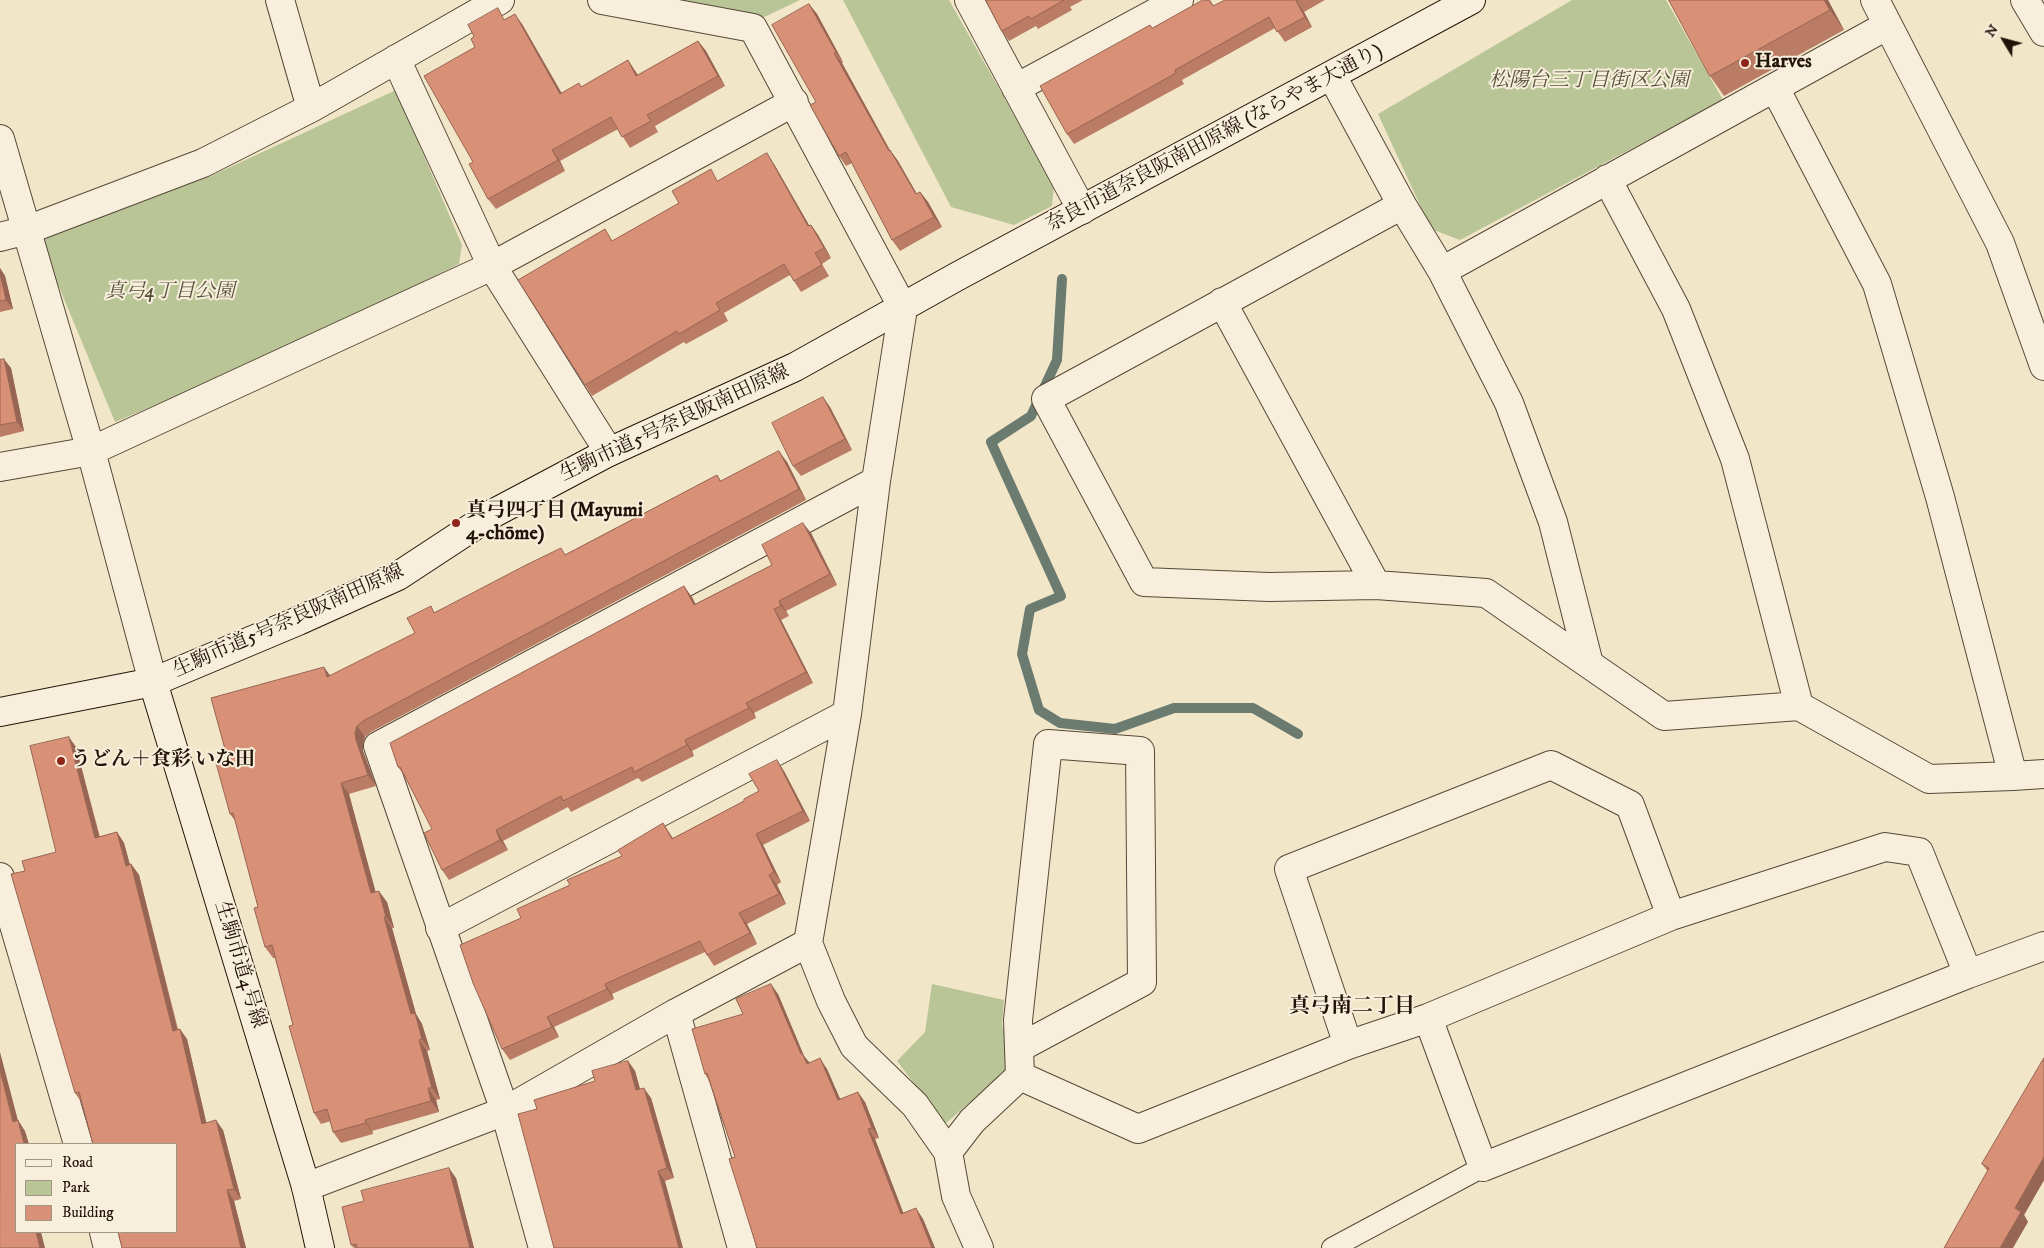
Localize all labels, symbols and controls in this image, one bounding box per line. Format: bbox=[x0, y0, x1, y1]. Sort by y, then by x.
north arrow bbox=[1979, 15, 2029, 65]
text: N bbox=[1981, 21, 2003, 41]
street label: 奈良市道奈良阪南田原線 (ならやま大通り) bbox=[1043, 40, 1387, 238]
place label: Harves bbox=[1755, 51, 1812, 75]
marker: Harves bbox=[1739, 57, 1751, 69]
park label: 松陽台三丁目街区公園 bbox=[1489, 70, 1689, 94]
park label: 真弓4丁目公園 bbox=[105, 281, 235, 305]
street label: 生駒市道5号奈良阪南田原線 bbox=[557, 360, 793, 488]
place label: 真弓四丁目 (Mayumi 4-chōme) bbox=[466, 500, 643, 547]
marker: 真弓四丁目 (Mayumi 4-chōme) bbox=[450, 517, 462, 529]
street label: 生駒市道5号奈良阪南田原線 bbox=[170, 560, 408, 684]
place label: うどん＋食彩 いな田 bbox=[71, 749, 255, 773]
marker: うどん＋食彩 いな田 bbox=[55, 755, 67, 767]
street label: 生駒市道4号線 bbox=[208, 899, 270, 1031]
district label: 真弓南二丁目 bbox=[1289, 995, 1415, 1021]
legend bbox=[15, 1143, 178, 1233]
text: Road bbox=[62, 1153, 93, 1172]
text: Park bbox=[62, 1178, 90, 1197]
text: Building bbox=[62, 1203, 114, 1222]

